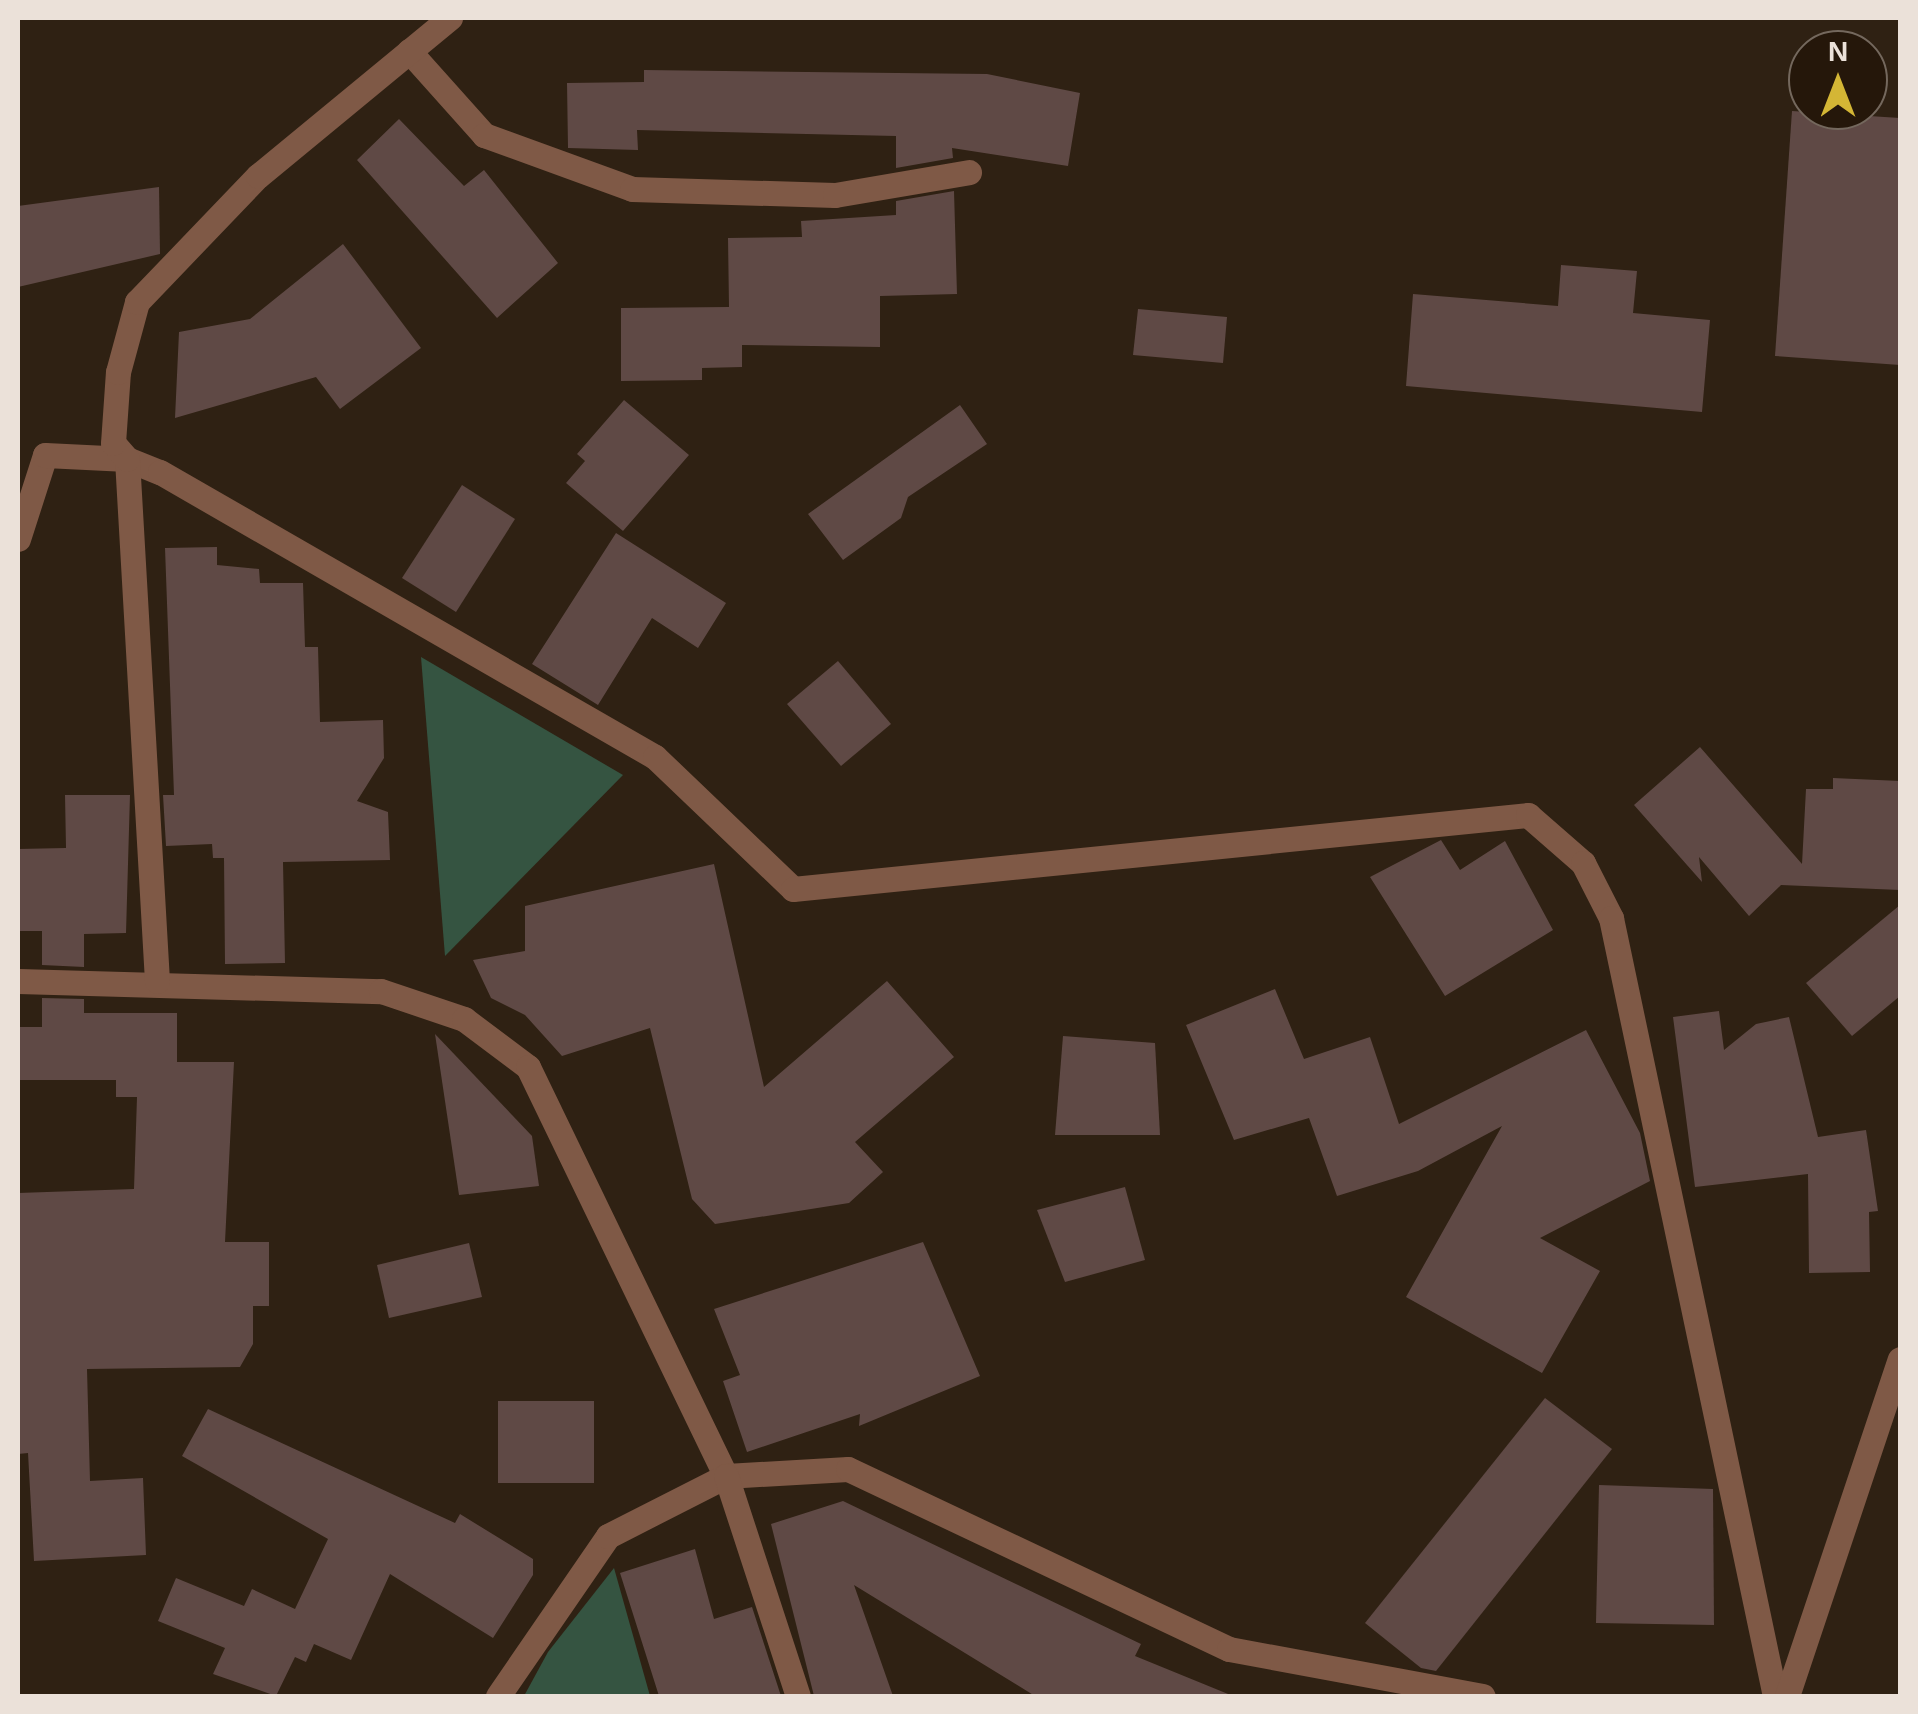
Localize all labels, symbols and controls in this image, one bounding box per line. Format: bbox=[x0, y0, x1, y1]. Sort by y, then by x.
north arrow bbox=[1788, 30, 1888, 130]
text: N bbox=[1828, 36, 1848, 67]

